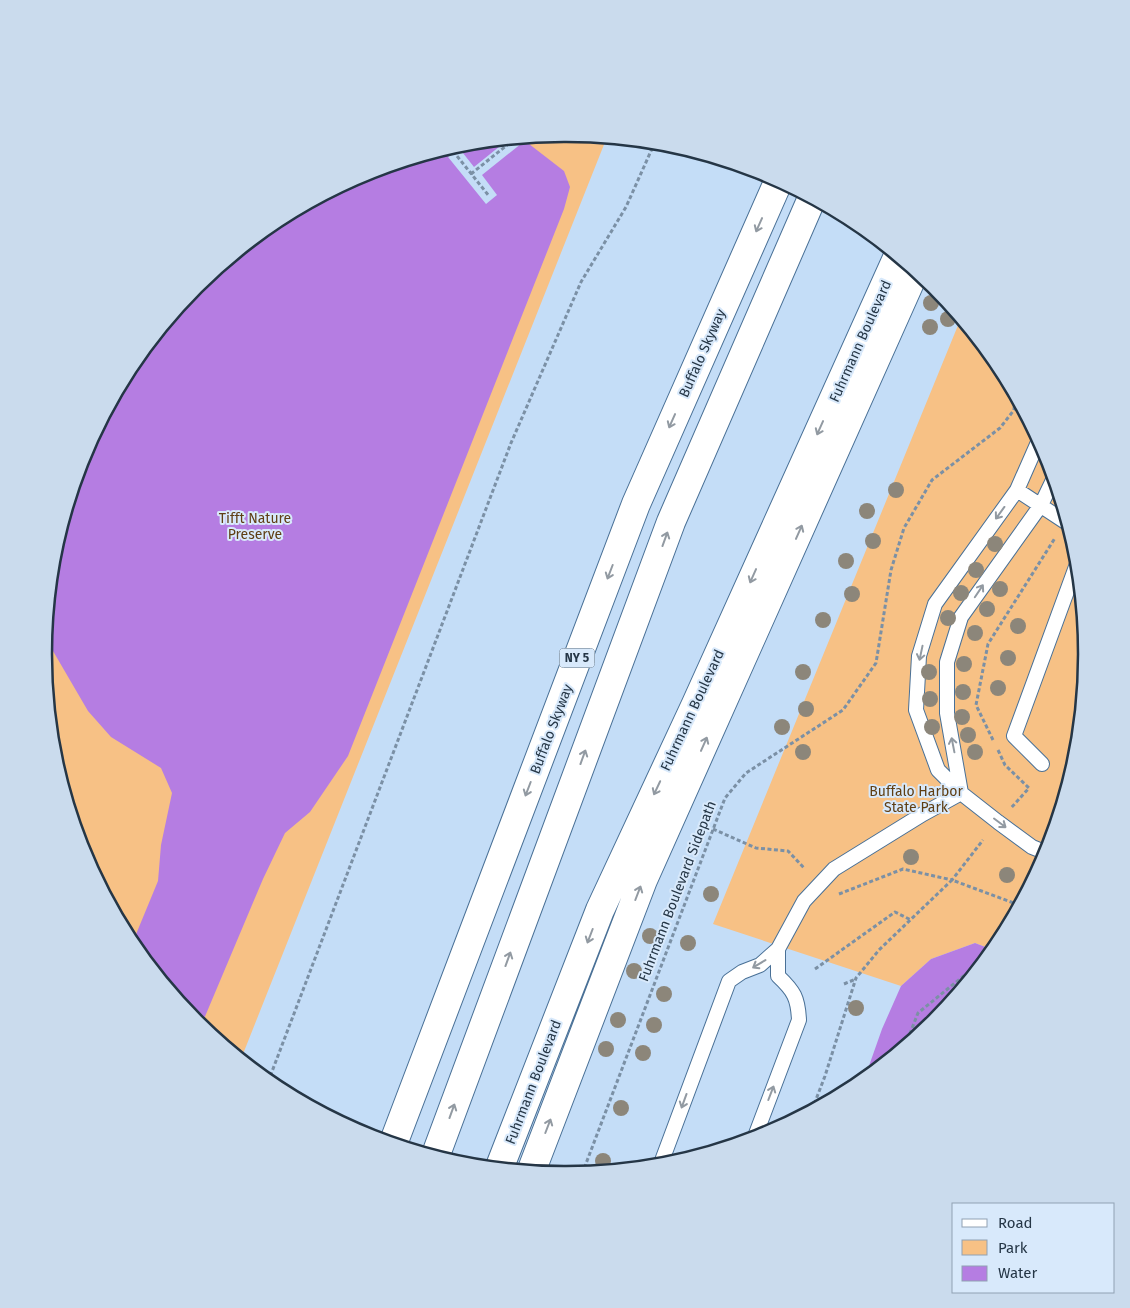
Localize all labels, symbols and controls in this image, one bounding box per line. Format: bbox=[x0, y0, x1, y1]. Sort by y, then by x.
one-way arrow bbox=[754, 217, 763, 232]
street label: Fuhrmann Boulevard bbox=[826, 277, 895, 405]
street label: Buffalo Skyway bbox=[675, 306, 730, 400]
one-way arrow bbox=[667, 413, 677, 428]
one-way arrow bbox=[815, 420, 825, 435]
one-way arrow bbox=[994, 506, 1005, 519]
park label: Tifft Nature Preserve bbox=[219, 510, 291, 543]
one-way arrow bbox=[794, 525, 804, 540]
one-way arrow bbox=[661, 532, 670, 547]
one-way arrow bbox=[605, 563, 614, 579]
one-way arrow bbox=[748, 568, 758, 583]
one-way arrow bbox=[974, 584, 984, 598]
one-way arrow bbox=[916, 644, 925, 660]
street label: Fuhrmann Boulevard bbox=[657, 647, 728, 774]
road number: NY 5 bbox=[560, 648, 594, 668]
street label: Buffalo Skyway bbox=[527, 682, 576, 777]
one-way arrow bbox=[699, 737, 709, 752]
one-way arrow bbox=[948, 737, 958, 753]
one-way arrow bbox=[579, 750, 589, 765]
one-way arrow bbox=[651, 780, 661, 795]
one-way arrow bbox=[523, 781, 532, 796]
park label: Buffalo Harbor State Park bbox=[869, 783, 963, 816]
street label: Fuhrmann Boulevard Sidepath bbox=[635, 798, 720, 984]
one-way arrow bbox=[993, 818, 1006, 829]
one-way arrow bbox=[634, 886, 643, 901]
one-way arrow bbox=[585, 928, 594, 943]
one-way arrow bbox=[504, 951, 513, 967]
one-way arrow bbox=[752, 959, 766, 969]
street label: Fuhrmann Boulevard bbox=[502, 1018, 565, 1147]
one-way arrow bbox=[767, 1086, 776, 1101]
one-way arrow bbox=[679, 1093, 688, 1108]
one-way arrow bbox=[448, 1104, 457, 1119]
one-way arrow bbox=[545, 1119, 554, 1134]
legend bbox=[952, 1203, 1115, 1293]
text: Road bbox=[998, 1214, 1033, 1232]
text: Park bbox=[998, 1239, 1028, 1257]
text: Water bbox=[998, 1264, 1037, 1282]

